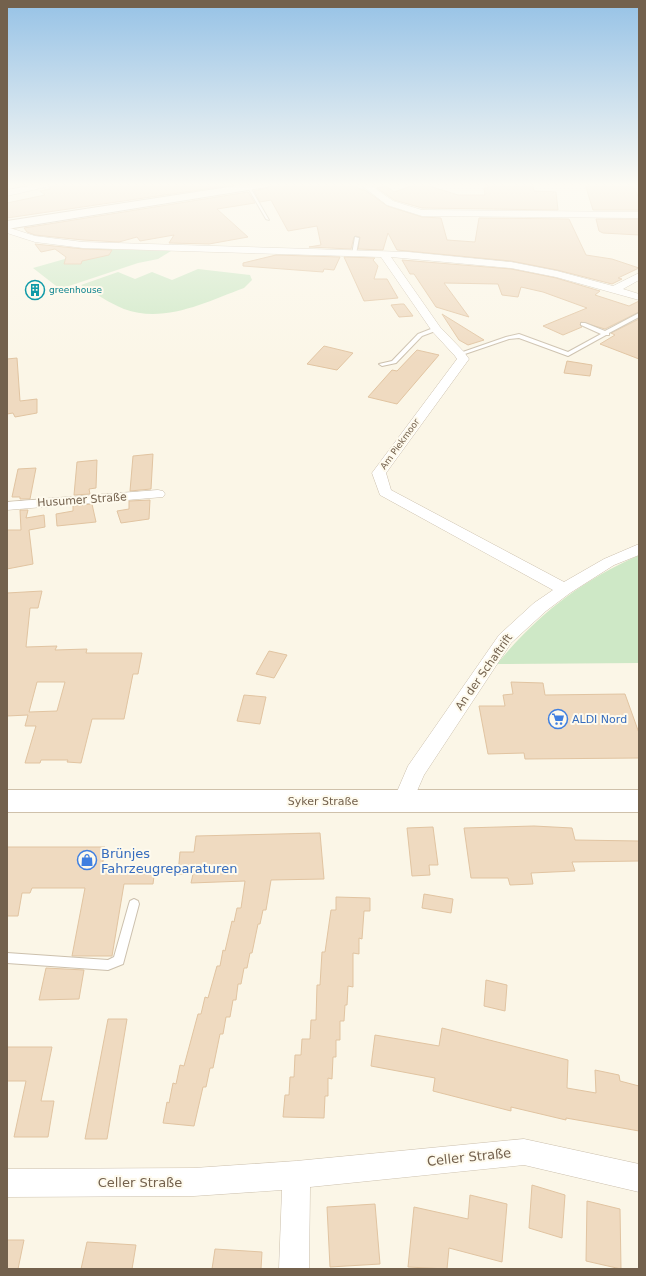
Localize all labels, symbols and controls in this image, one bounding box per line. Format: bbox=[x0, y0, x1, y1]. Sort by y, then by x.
building icon: greenhouse bbox=[24, 279, 46, 301]
place label: greenhouse bbox=[49, 285, 103, 295]
street label: Am Piekmoor bbox=[378, 417, 422, 471]
street label: Husumer Straße bbox=[37, 490, 127, 510]
street label: An der Schaftrift bbox=[453, 631, 516, 713]
supermarket icon: ALDI Nord bbox=[547, 708, 569, 730]
place label: ALDI Nord bbox=[572, 713, 627, 726]
street label: Syker Straße bbox=[288, 795, 358, 808]
place label: Brünjes Fahrzeugreparaturen bbox=[101, 846, 237, 876]
shop icon: Brünjes Fahrzeugreparaturen bbox=[76, 849, 98, 871]
street label: Celler Straße bbox=[426, 1145, 512, 1169]
street label: Celler Straße bbox=[98, 1175, 182, 1190]

